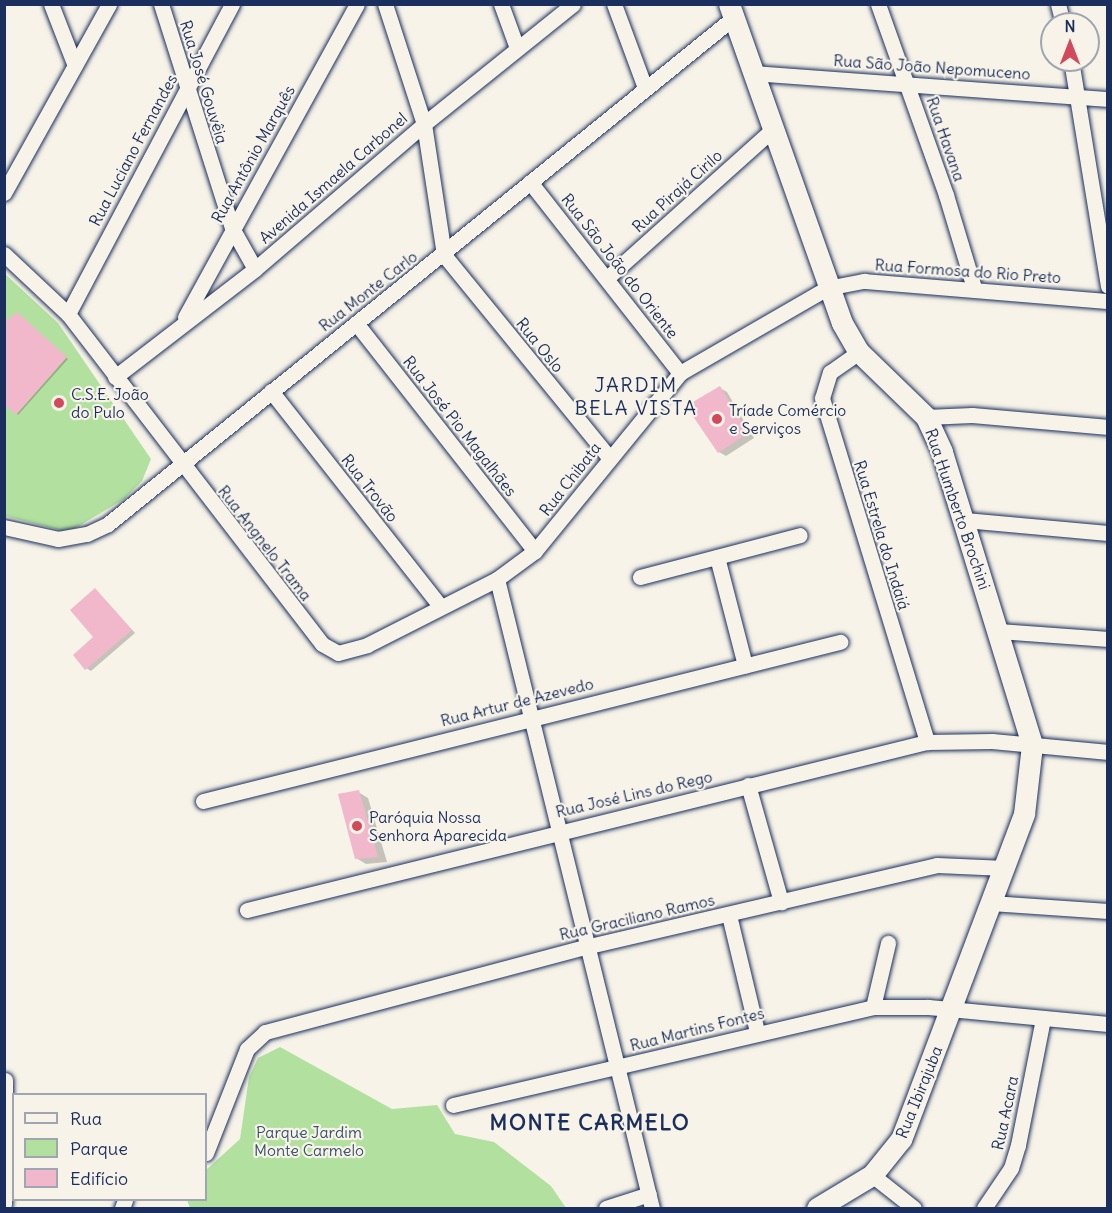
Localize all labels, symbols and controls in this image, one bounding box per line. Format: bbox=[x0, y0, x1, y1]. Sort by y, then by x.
north arrow bbox=[1040, 12, 1100, 72]
text: N bbox=[1064, 16, 1076, 36]
street label: Rua José Gouvêia bbox=[176, 18, 232, 146]
street label: Rua São João Nepomuceno bbox=[833, 51, 1031, 83]
street label: Rua Luciano Fernandes bbox=[85, 71, 181, 229]
street label: Rua Antônio Marquês bbox=[207, 82, 299, 226]
street label: Rua Havana bbox=[923, 94, 969, 184]
street label: Avenida Ismaela Carbonel bbox=[255, 109, 411, 247]
street label: Rua Pirajá Cirilo bbox=[628, 146, 726, 236]
street label: Rua São João do Oriente bbox=[558, 190, 682, 342]
street label: Rua Monte Carlo bbox=[315, 247, 421, 335]
street label: Rua Formosa do Rio Preto bbox=[874, 255, 1062, 287]
street label: Rua Oslo bbox=[512, 314, 568, 376]
street label: Rua José Pio Magalhães bbox=[399, 352, 521, 500]
district label: JARDIM BELA VISTA bbox=[574, 373, 698, 420]
place label: C.S.E. João do Pulo bbox=[71, 384, 149, 422]
marker: C.S.E. João do Pulo bbox=[52, 396, 66, 410]
place label: Tríade Comércio e Serviços bbox=[729, 400, 846, 438]
marker: Tríade Comércio e Serviços bbox=[710, 412, 724, 426]
street label: Rua Humberto Brochini bbox=[921, 426, 995, 592]
street label: Rua Chibata bbox=[535, 438, 605, 520]
street label: Rua Trovão bbox=[338, 450, 402, 526]
street label: Rua Estrela do Indaiá bbox=[850, 458, 914, 612]
street label: Rua Angnelo Trama bbox=[214, 482, 316, 604]
street label: Rua Artur de Azevedo bbox=[439, 674, 595, 730]
street label: Rua José Lins do Rego bbox=[554, 767, 714, 821]
place label: Paróquia Nossa Senhora Aparecida bbox=[369, 807, 507, 845]
marker: Paróquia Nossa Senhora Aparecida bbox=[350, 819, 364, 833]
street label: Rua Graciliano Ramos bbox=[557, 890, 717, 944]
street label: Rua Martins Fontes bbox=[628, 1003, 766, 1055]
street label: Rua Ibirajuba bbox=[892, 1043, 946, 1141]
street label: Rua Acara bbox=[988, 1074, 1022, 1152]
legend bbox=[12, 1093, 207, 1201]
text: Rua bbox=[70, 1107, 102, 1130]
district label: MONTE CARMELO bbox=[490, 1110, 690, 1136]
park label: Parque Jardim Monte Carmelo bbox=[254, 1122, 364, 1160]
text: Parque bbox=[70, 1137, 128, 1160]
text: Edifício bbox=[70, 1167, 128, 1190]

